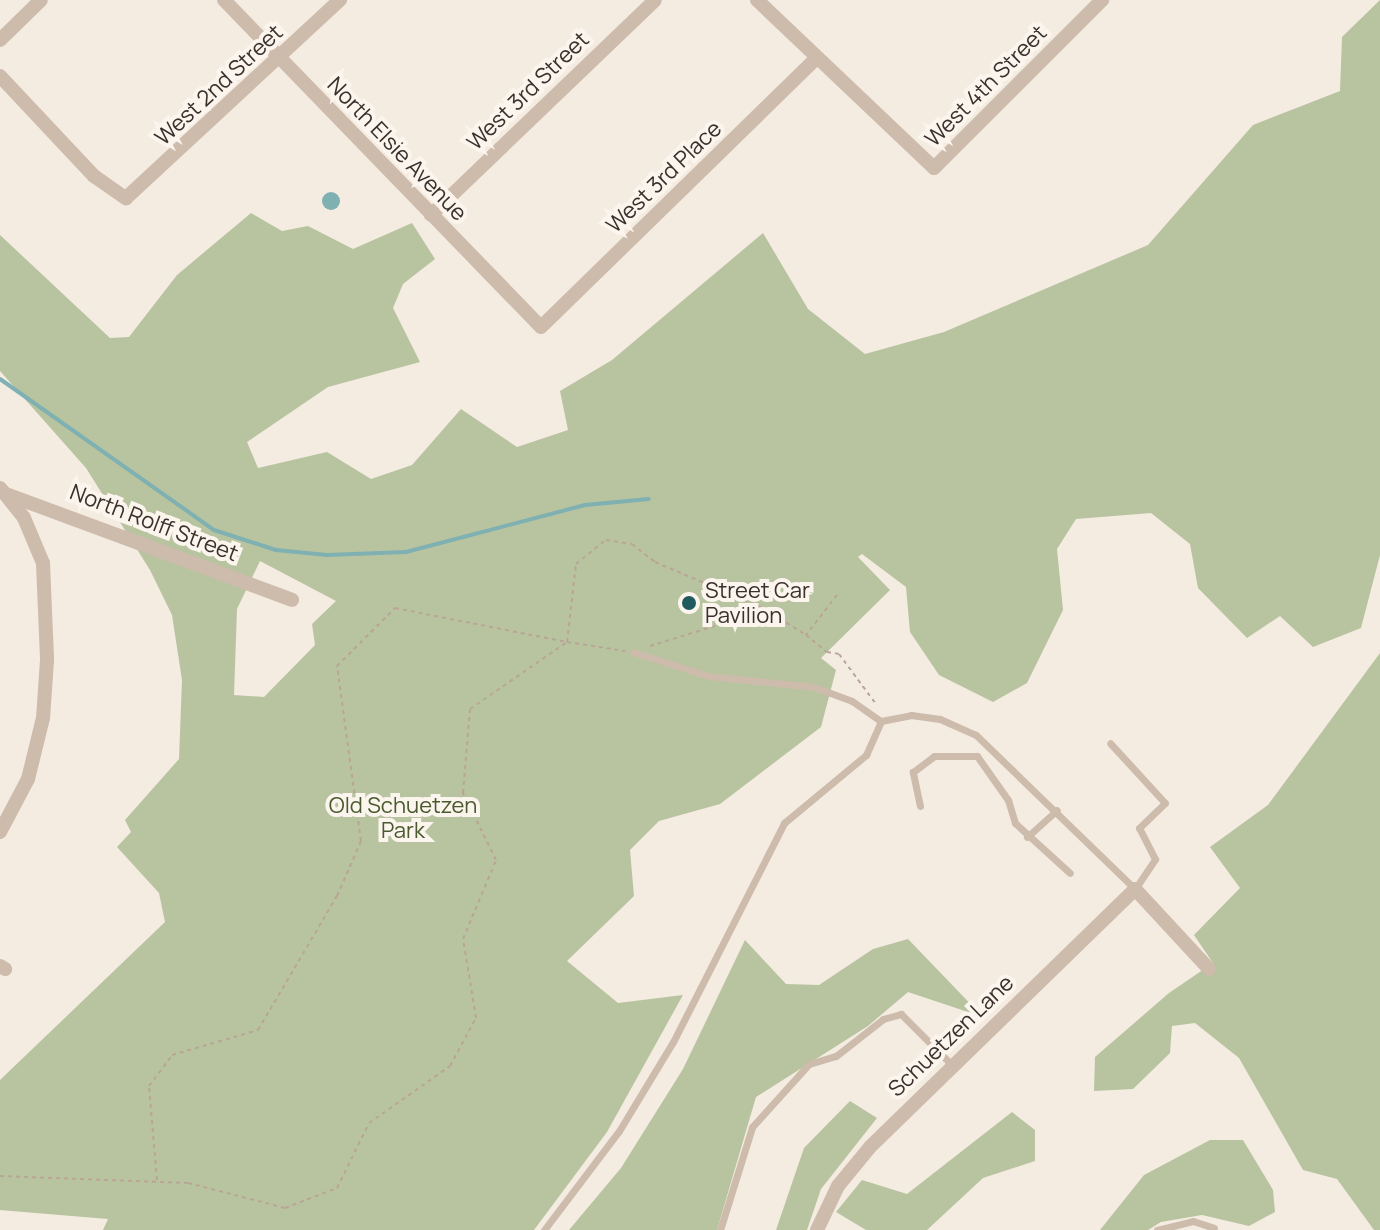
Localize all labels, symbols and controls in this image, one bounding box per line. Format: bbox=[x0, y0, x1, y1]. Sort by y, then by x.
street label: West 2nd Street bbox=[150, 19, 288, 151]
street label: West 4th Street bbox=[920, 20, 1052, 152]
street label: West 3rd Street bbox=[462, 26, 594, 156]
street label: North Elsie Avenue bbox=[322, 72, 472, 226]
street label: West 3rd Place bbox=[601, 116, 727, 238]
street label: North Rolff Street bbox=[66, 479, 242, 567]
place label: Street Car Pavilion bbox=[705, 577, 810, 628]
marker: Street Car Pavilion bbox=[680, 594, 698, 612]
park label: Old Schuetzen Park bbox=[329, 792, 477, 844]
street label: Schuetzen Lane bbox=[883, 970, 1019, 1102]

